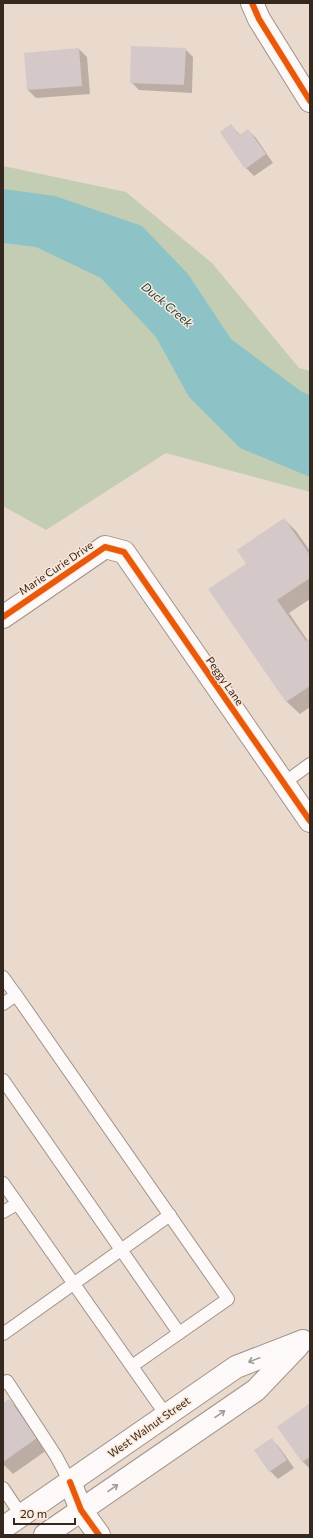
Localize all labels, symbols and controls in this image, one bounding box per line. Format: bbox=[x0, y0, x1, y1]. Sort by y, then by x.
water label: Duck Creek bbox=[139, 279, 196, 330]
street label: Marie Curie Drive bbox=[16, 538, 95, 597]
street label: Peggy Lane bbox=[204, 654, 247, 708]
one-way arrow bbox=[247, 1357, 260, 1364]
street label: West Walnut Street bbox=[105, 1393, 193, 1460]
one-way arrow bbox=[215, 1410, 226, 1418]
one-way arrow bbox=[108, 1484, 119, 1492]
scale bar bbox=[14, 1500, 75, 1526]
text: 20 m bbox=[20, 1506, 47, 1520]

